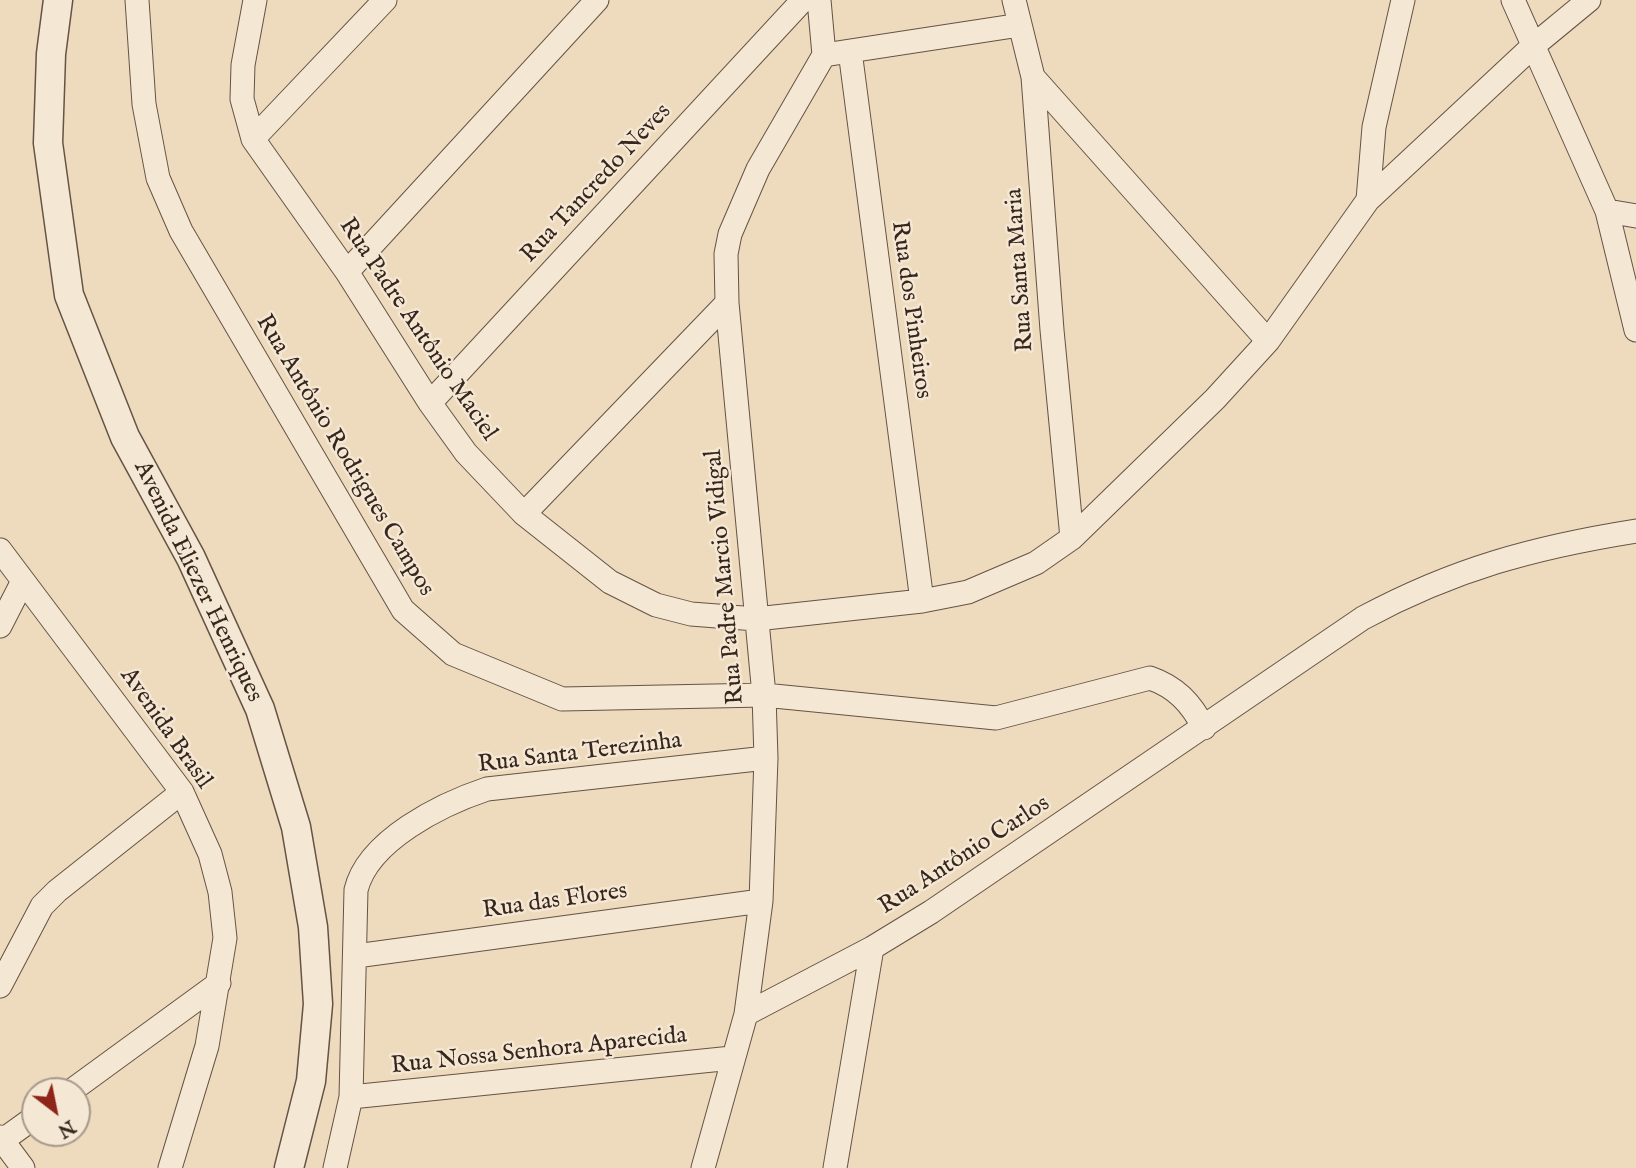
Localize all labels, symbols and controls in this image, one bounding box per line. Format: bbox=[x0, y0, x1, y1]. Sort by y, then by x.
street label: Rua Tancredo Neves bbox=[516, 98, 678, 270]
street label: Rua Santa Maria bbox=[1001, 187, 1041, 353]
street label: Rua Padre Antônio Maciel bbox=[332, 213, 502, 447]
street label: Rua dos Pinheiros bbox=[883, 219, 937, 401]
street label: Rua Antônio Rodrigues Campos bbox=[248, 310, 440, 602]
street label: Rua Padre Marcio Vidigal bbox=[701, 448, 751, 706]
street label: Avenida Eliezer Henriques bbox=[126, 457, 268, 707]
street label: Avenida Brasil bbox=[113, 663, 217, 795]
street label: Rua Santa Terezinha bbox=[476, 727, 684, 781]
street label: Rua Antônio Carlos bbox=[874, 790, 1056, 922]
street label: Rua das Flores bbox=[481, 878, 629, 926]
street label: Rua Nossa Senhora Aparecida bbox=[390, 1022, 688, 1082]
north arrow bbox=[21, 1077, 91, 1147]
text: N bbox=[53, 1114, 79, 1143]

